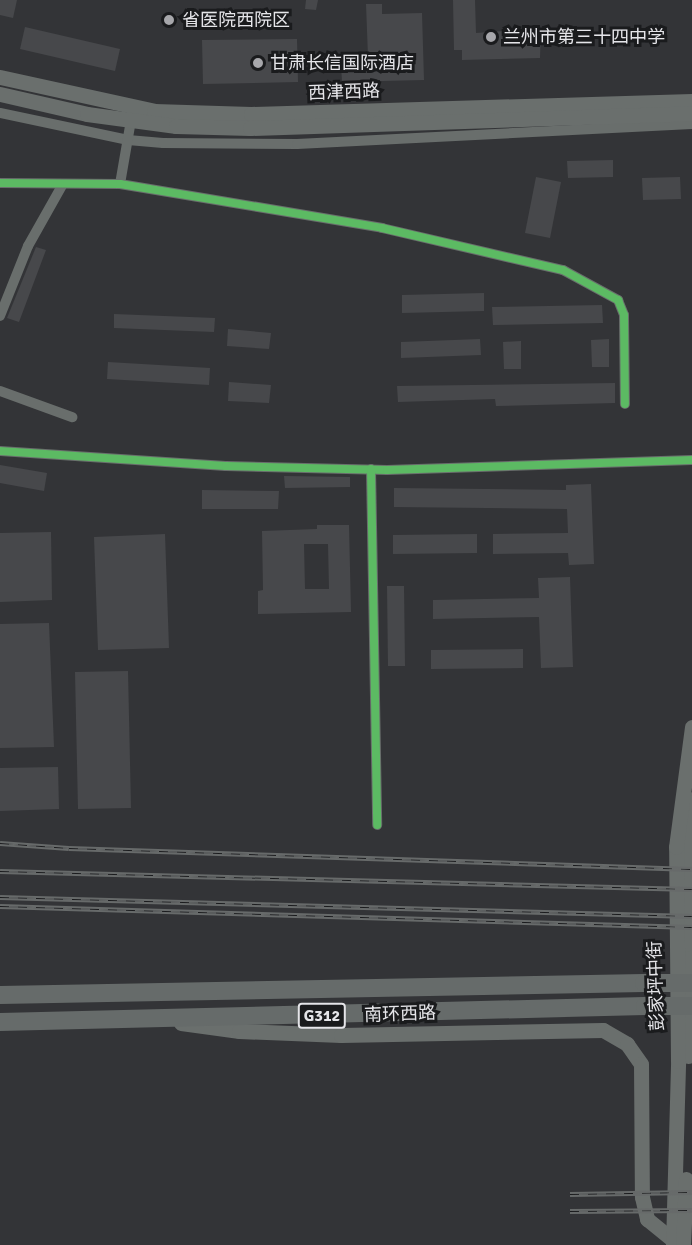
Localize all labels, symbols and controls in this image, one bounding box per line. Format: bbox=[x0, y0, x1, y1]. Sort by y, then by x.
place label: 省医院西院区 bbox=[182, 9, 290, 31]
marker: 省医院西院区 bbox=[160, 11, 178, 29]
place label: 兰州市第三十四中学 bbox=[503, 26, 665, 48]
marker: 兰州市第三十四中学 bbox=[484, 30, 498, 44]
place label: 甘肃长信国际酒店 bbox=[270, 52, 414, 74]
marker: 甘肃长信国际酒店 bbox=[251, 56, 265, 70]
street label: 西津西路 bbox=[308, 80, 380, 104]
street label: 彭家坪中街 bbox=[644, 941, 668, 1031]
street label: 南环西路 bbox=[364, 1002, 436, 1026]
road number: G312 bbox=[296, 1003, 348, 1029]

